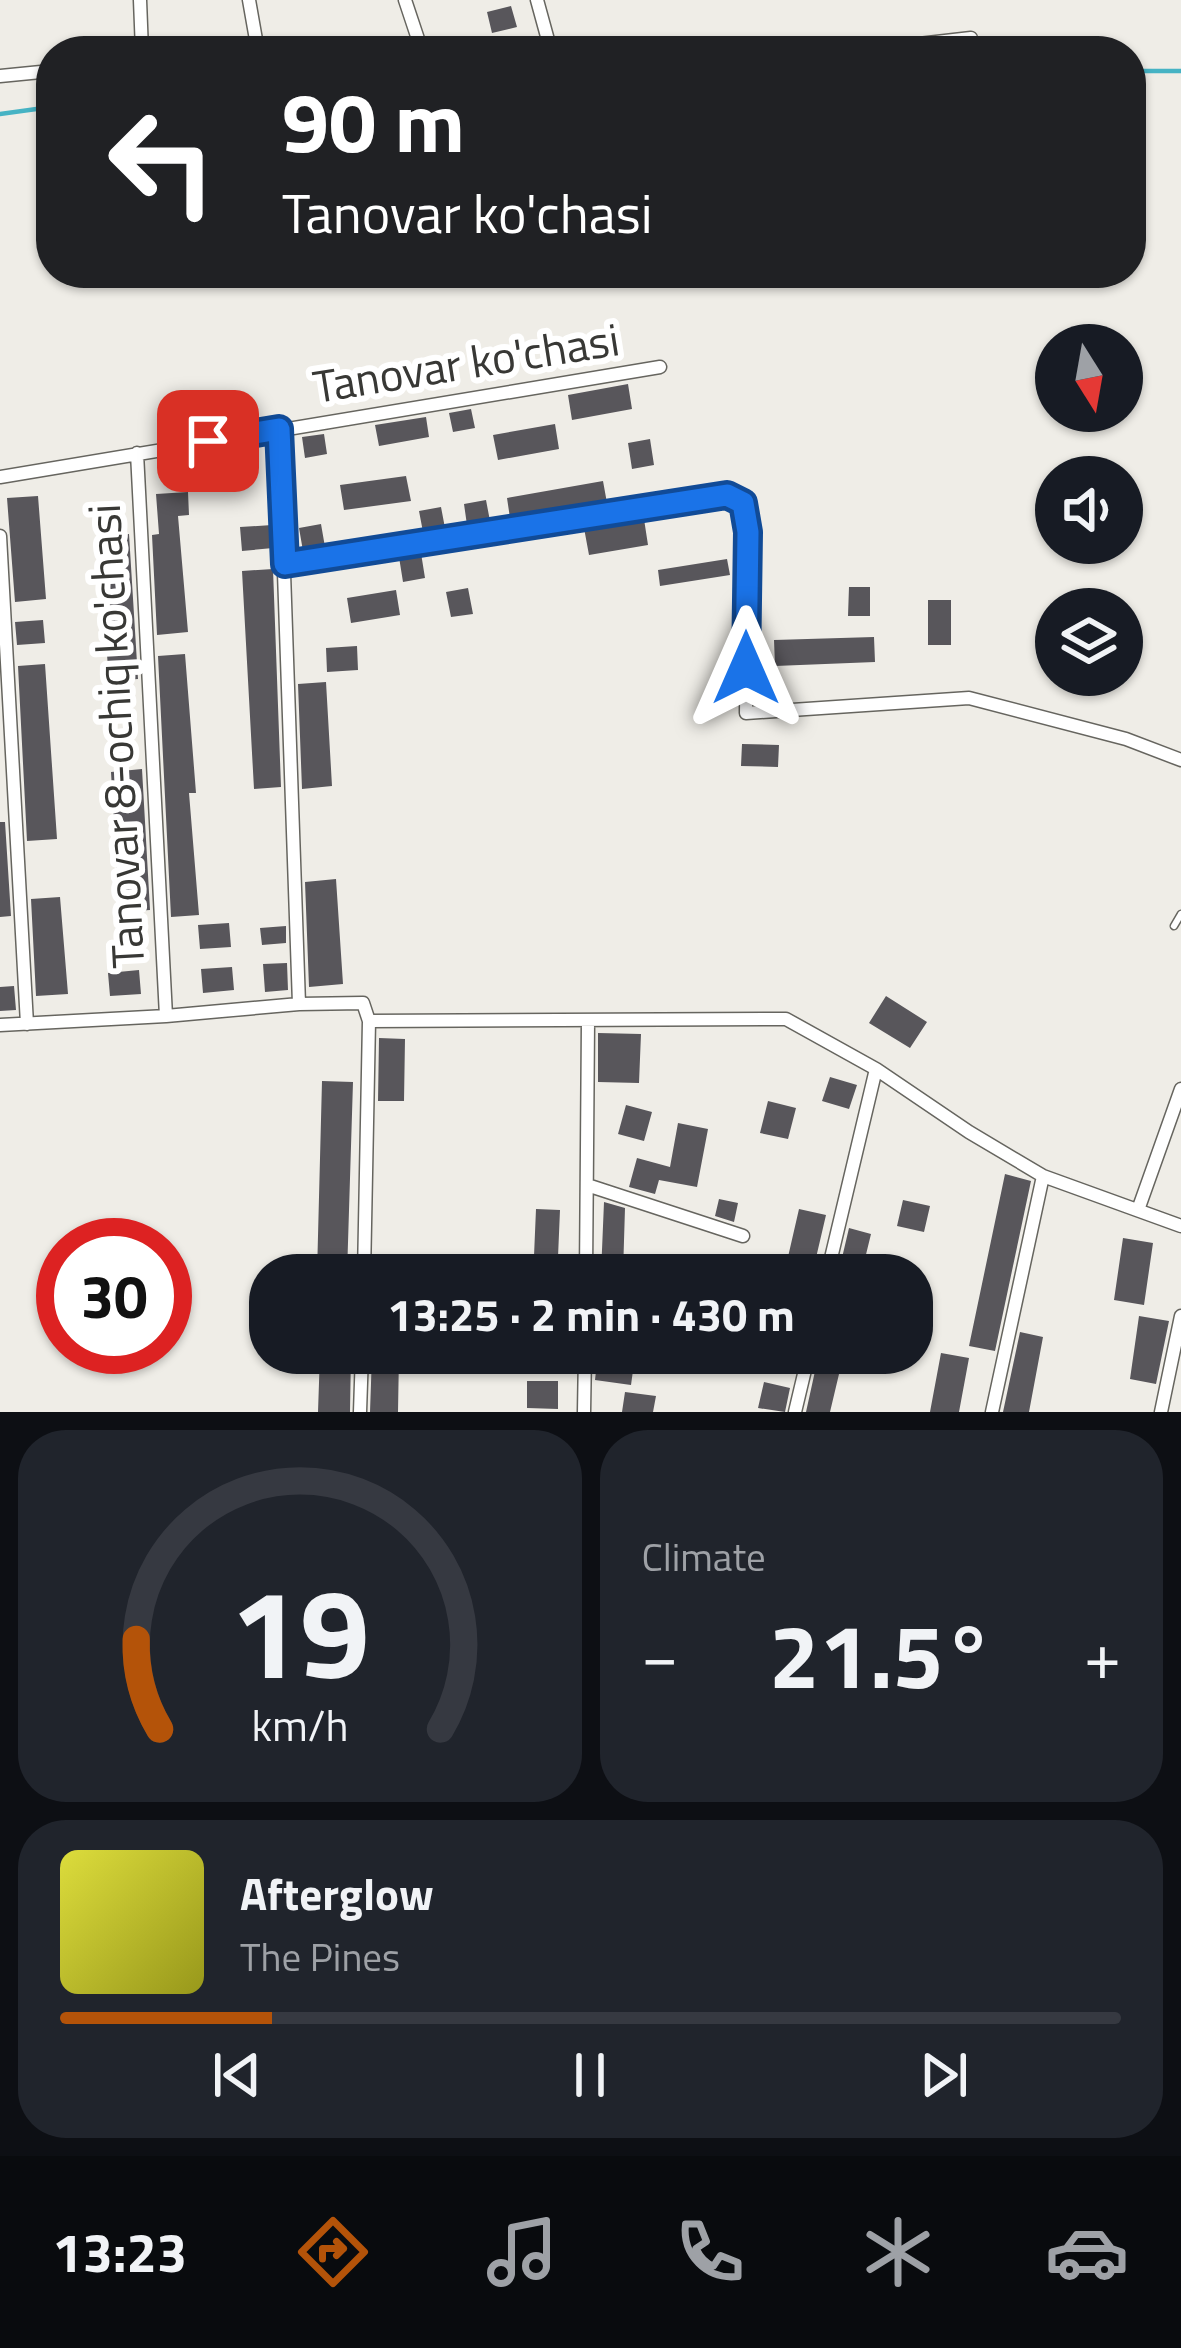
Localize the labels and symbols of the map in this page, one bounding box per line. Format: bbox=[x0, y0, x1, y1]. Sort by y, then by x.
street label: Tanovar ko'chasi bbox=[308, 304, 624, 420]
north arrow bbox=[1035, 324, 1143, 432]
pin bbox=[157, 390, 259, 492]
street label: Tanovar 8-ochiq ko'chasi bbox=[69, 502, 161, 970]
position arrow bbox=[683, 605, 809, 731]
speed limit sign: 30 bbox=[36, 1218, 192, 1374]

